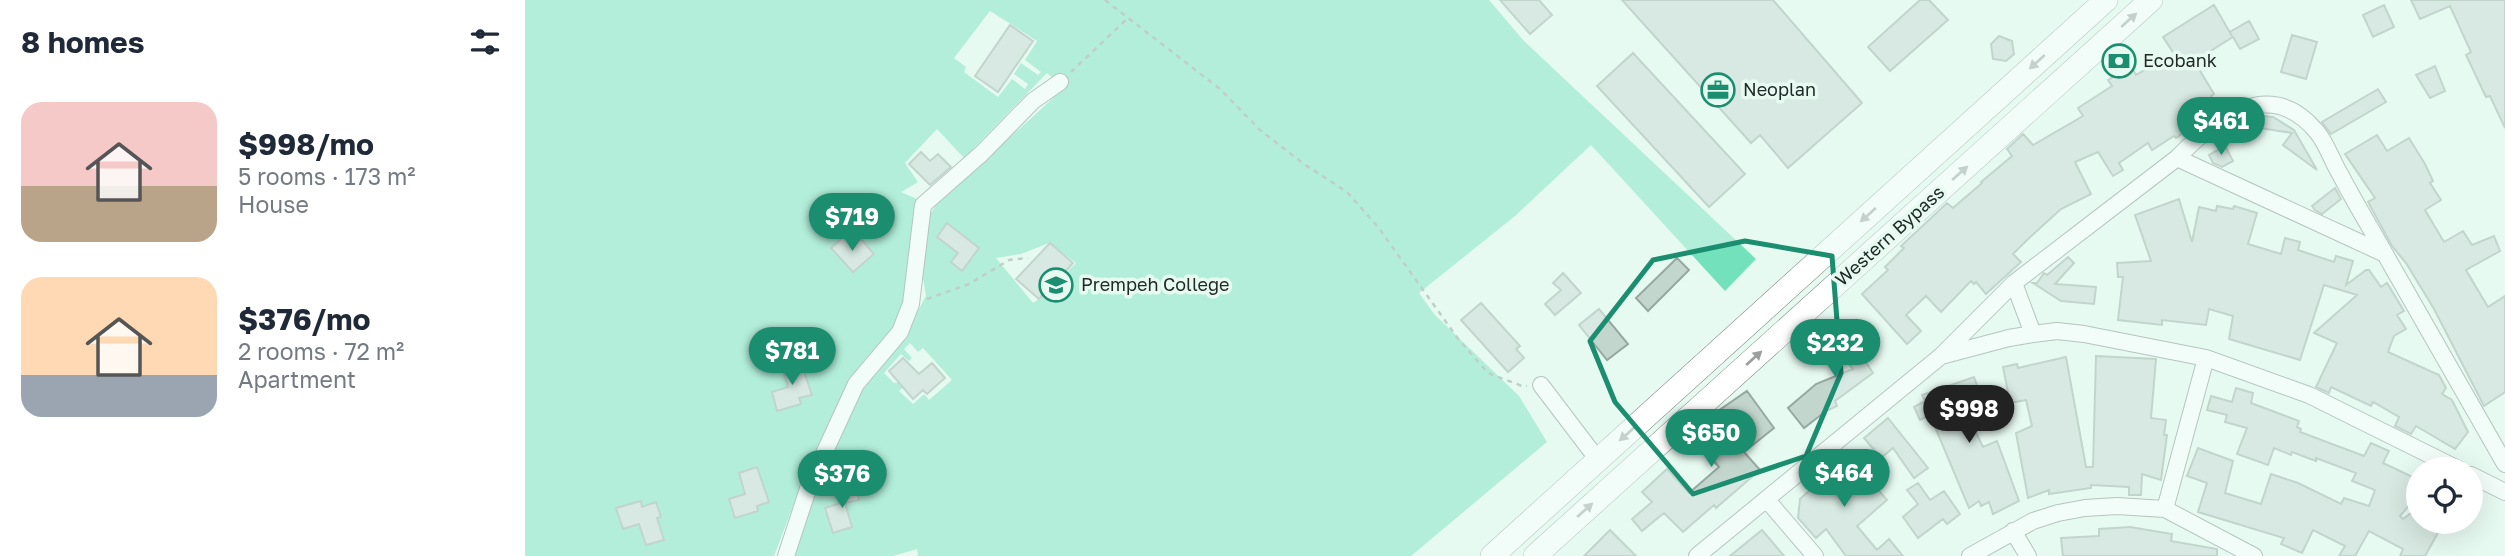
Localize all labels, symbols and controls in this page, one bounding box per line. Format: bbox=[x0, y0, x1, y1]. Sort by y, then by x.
one-way arrow bbox=[2120, 13, 2137, 29]
icon: filters bbox=[466, 23, 504, 61]
text: 8 homes bbox=[21, 24, 145, 60]
bank icon: Ecobank bbox=[2100, 42, 2138, 80]
place label: Ecobank bbox=[2143, 49, 2217, 71]
one-way arrow bbox=[2029, 54, 2046, 70]
office icon: Neoplan bbox=[1699, 71, 1737, 109]
place label: Neoplan bbox=[1743, 78, 1816, 100]
pin: $461 bbox=[2180, 97, 2262, 157]
text: $461 bbox=[2193, 106, 2249, 134]
text: $998/mo bbox=[238, 126, 374, 162]
icon: home bbox=[77, 130, 161, 214]
text: 5 rooms · 173 m² bbox=[238, 162, 416, 190]
one-way arrow bbox=[1951, 165, 1969, 181]
street label: Western Bypass bbox=[1830, 181, 1948, 290]
text: House bbox=[238, 190, 309, 218]
pin: $719 bbox=[811, 194, 893, 253]
text: $719 bbox=[825, 202, 879, 230]
one-way arrow bbox=[1859, 207, 1877, 223]
school or university icon: Prempeh College bbox=[1037, 266, 1075, 304]
place label: Prempeh College bbox=[1081, 273, 1229, 295]
text: $376/mo bbox=[238, 301, 370, 337]
icon: home bbox=[77, 305, 161, 389]
pin: $232 bbox=[1794, 320, 1876, 379]
pin: $781 bbox=[751, 328, 833, 387]
text: $232 bbox=[1806, 328, 1864, 356]
text: $781 bbox=[765, 336, 819, 364]
text: 2 rooms · 72 m² bbox=[238, 337, 404, 365]
one-way arrow bbox=[1745, 350, 1763, 366]
text: Apartment bbox=[238, 365, 356, 393]
pin: $998 bbox=[1928, 386, 2010, 445]
text: $998 bbox=[1939, 394, 1999, 422]
pin: $650 bbox=[1670, 410, 1752, 469]
text: $650 bbox=[1682, 418, 1741, 446]
one-way arrow bbox=[1618, 426, 1636, 442]
pin: $464 bbox=[1803, 449, 1885, 509]
pin: $376 bbox=[801, 450, 883, 510]
map controls bbox=[2406, 457, 2483, 534]
button: locate bbox=[2406, 457, 2483, 534]
text: $464 bbox=[1815, 458, 1873, 486]
text: $376 bbox=[814, 459, 870, 487]
one-way arrow bbox=[1576, 502, 1594, 518]

